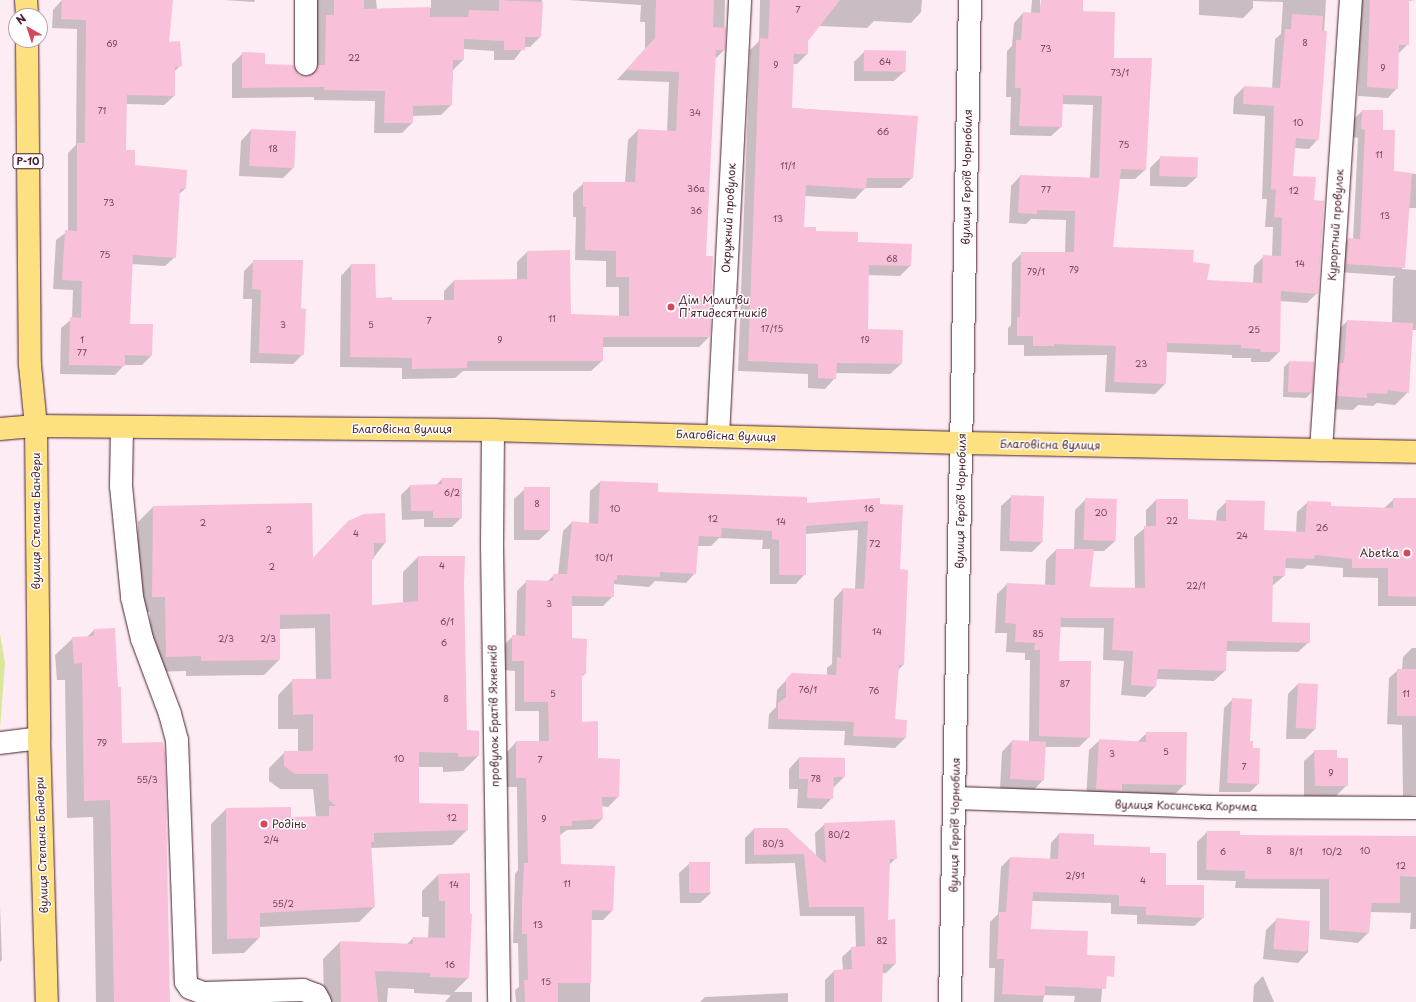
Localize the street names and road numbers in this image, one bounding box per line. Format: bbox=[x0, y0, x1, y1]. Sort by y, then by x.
street label: вулиця Героїв Чорнобиля bbox=[959, 109, 975, 245]
road number: Р-10 bbox=[12, 153, 44, 169]
street label: Окружний провулок bbox=[720, 163, 738, 273]
street label: Курортний провулок bbox=[1326, 169, 1346, 281]
street label: Благовісна вулиця bbox=[351, 422, 453, 436]
street label: Благовісна вулиця bbox=[675, 428, 777, 444]
street label: вулиця Героїв Чорнобиля bbox=[953, 433, 969, 569]
street label: Благовісна вулиця bbox=[999, 438, 1101, 452]
street label: вулиця Степана Бандери bbox=[29, 452, 43, 590]
street label: провулок Братів Яхненків bbox=[486, 645, 502, 787]
street label: вулиця Героїв Чорнобиля bbox=[947, 757, 963, 893]
street label: вулиця Степана Бандери bbox=[33, 776, 51, 914]
street label: вулиця Косинська Корчма bbox=[1114, 798, 1258, 814]

